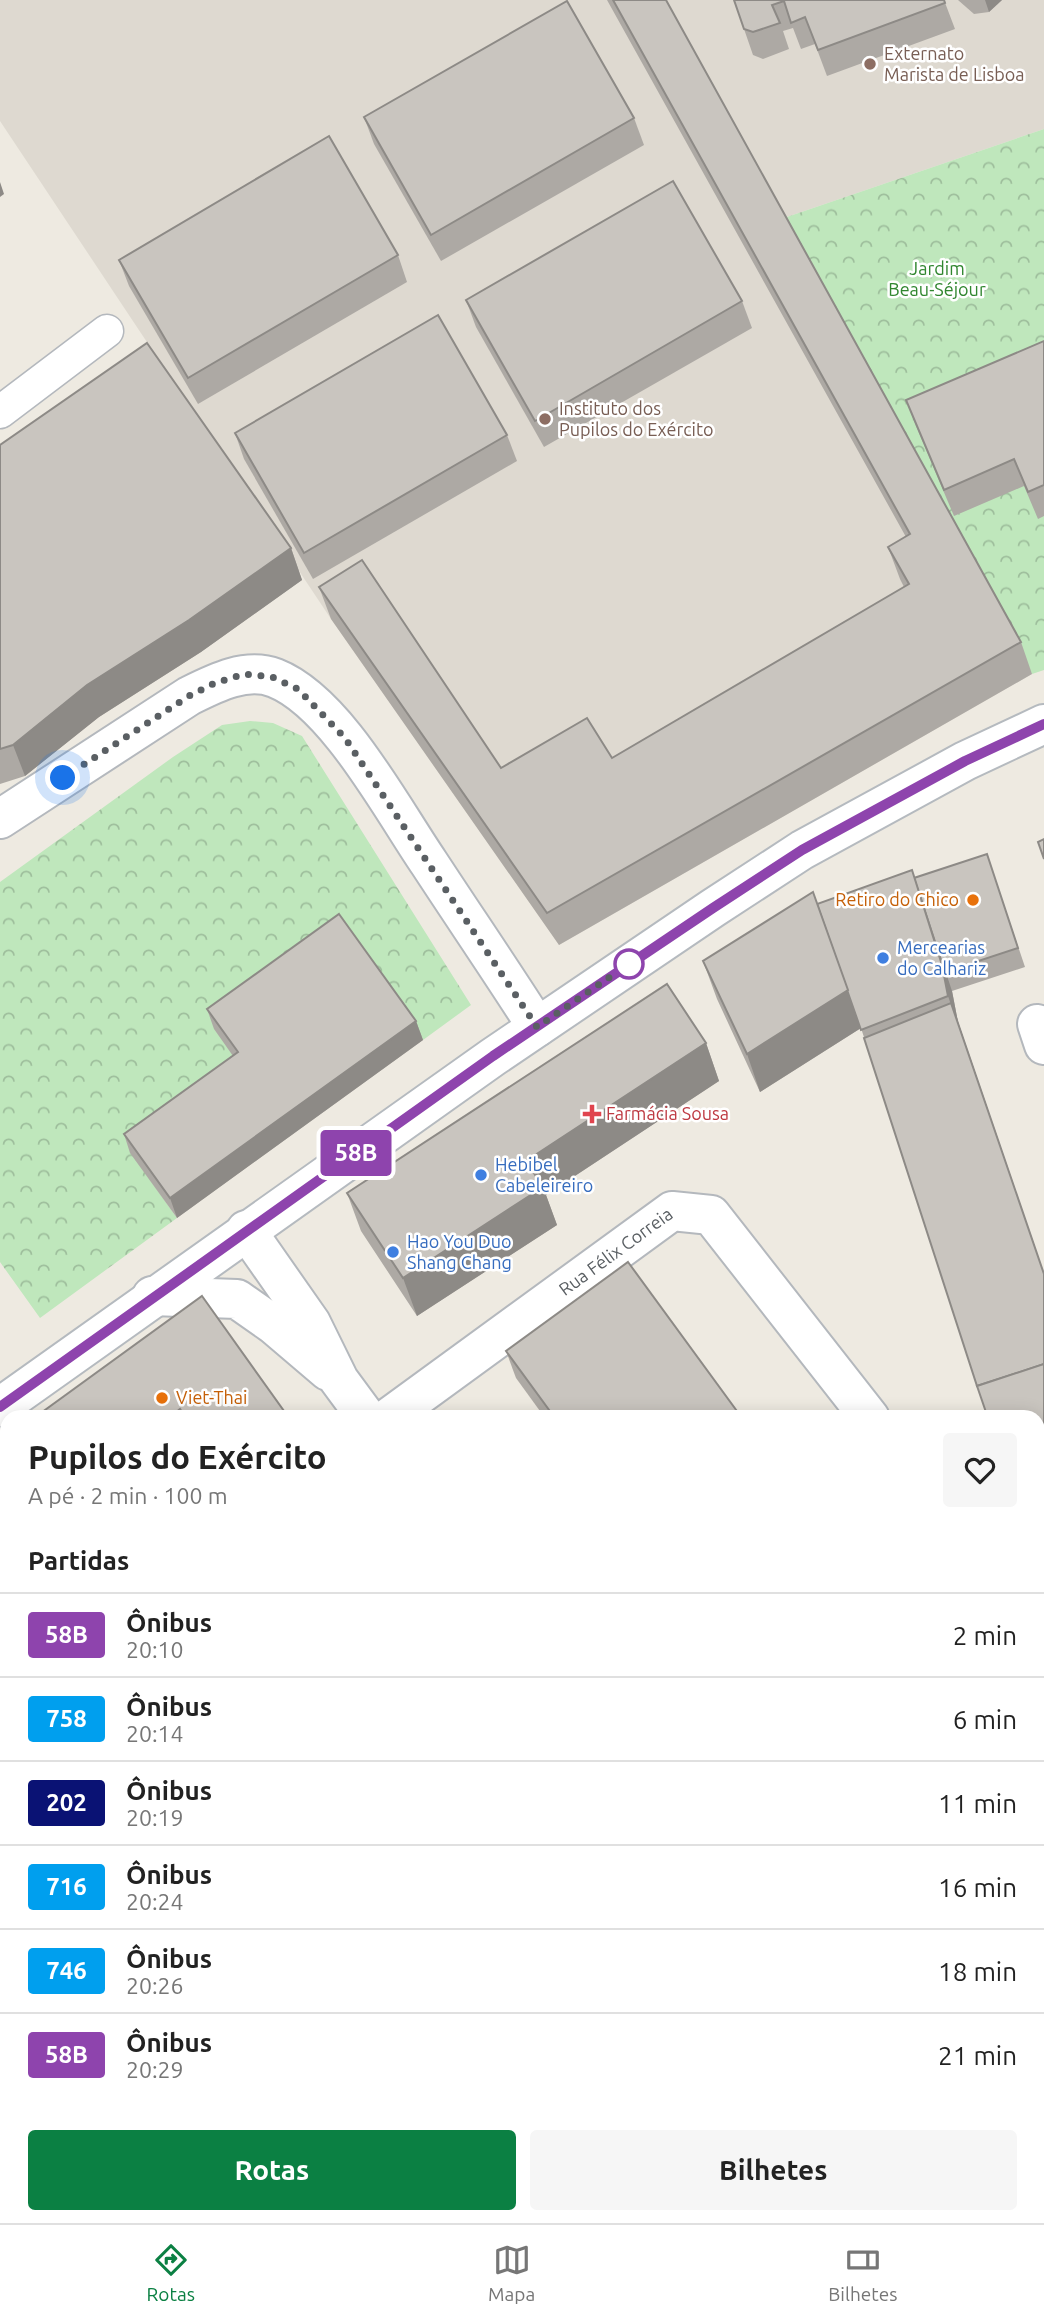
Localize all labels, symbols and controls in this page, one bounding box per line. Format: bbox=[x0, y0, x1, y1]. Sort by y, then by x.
place label: Externato Marista de Lisboa bbox=[884, 43, 1025, 84]
marker: Externato Marista de Lisboa bbox=[862, 56, 878, 72]
park label: Jardim Beau-Séjour bbox=[888, 258, 986, 299]
place label: Instituto dos Pupilos do Exército bbox=[559, 398, 714, 439]
marker: Instituto dos Pupilos do Exército bbox=[537, 411, 553, 427]
your location bbox=[45, 760, 80, 795]
place label: Retiro do Chico bbox=[835, 889, 959, 909]
marker: Retiro do Chico bbox=[965, 892, 981, 908]
place label: Mercearias do Calhariz bbox=[897, 937, 986, 978]
unlabelled marker bbox=[614, 949, 644, 979]
marker: Mercearias do Calhariz bbox=[875, 950, 891, 966]
place label: Farmácia Sousa bbox=[606, 1103, 729, 1123]
marker: Farmácia Sousa bbox=[584, 1106, 600, 1122]
line badge: 58B bbox=[316, 1130, 396, 1176]
text: 58B bbox=[335, 1139, 377, 1166]
place label: Hebibel Cabeleireiro bbox=[495, 1154, 593, 1195]
marker: Hebibel Cabeleireiro bbox=[473, 1167, 489, 1183]
street label: Rua Félix Correia bbox=[555, 1203, 676, 1299]
place label: Hao You Duo Shang Chang bbox=[407, 1231, 512, 1272]
marker: Hao You Duo Shang Chang bbox=[385, 1244, 401, 1260]
place label: Viet-Thai bbox=[176, 1387, 247, 1407]
marker: Viet-Thai bbox=[154, 1390, 170, 1406]
button: heart bbox=[943, 1433, 1017, 1507]
text: Pupilos do Exército bbox=[28, 1438, 327, 1475]
text: A pé · 2 min · 100 m bbox=[28, 1483, 228, 1508]
text: Partidas bbox=[28, 1546, 129, 1575]
text: Ônibus bbox=[126, 1608, 212, 1637]
text: 58B bbox=[45, 1621, 88, 1648]
text: 2 min bbox=[953, 1621, 1017, 1650]
text: 20:10 bbox=[126, 1637, 184, 1662]
text: Ônibus bbox=[126, 1692, 212, 1721]
text: 758 bbox=[46, 1705, 87, 1732]
text: 6 min bbox=[953, 1705, 1017, 1734]
text: 20:14 bbox=[126, 1721, 184, 1746]
text: Ônibus bbox=[126, 1776, 212, 1805]
text: 202 bbox=[46, 1789, 87, 1816]
text: 11 min bbox=[938, 1789, 1017, 1818]
text: 20:19 bbox=[126, 1805, 184, 1830]
text: Ônibus bbox=[126, 1860, 212, 1889]
text: 716 bbox=[46, 1873, 87, 1900]
text: 16 min bbox=[938, 1873, 1017, 1902]
text: 20:24 bbox=[126, 1889, 184, 1914]
text: Ônibus bbox=[126, 1944, 212, 1973]
text: 746 bbox=[46, 1957, 87, 1984]
text: 18 min bbox=[938, 1957, 1017, 1986]
text: 20:26 bbox=[126, 1973, 184, 1998]
text: Ônibus bbox=[126, 2028, 212, 2057]
text: 58B bbox=[45, 2041, 88, 2068]
text: 21 min bbox=[938, 2041, 1017, 2070]
text: 20:29 bbox=[126, 2057, 184, 2082]
button: Rotas bbox=[28, 2130, 516, 2210]
button: Bilhetes bbox=[530, 2130, 1017, 2210]
tab: Rotas bbox=[147, 2241, 195, 2305]
tab: Mapa bbox=[488, 2241, 535, 2305]
tab: Bilhetes bbox=[828, 2241, 897, 2305]

